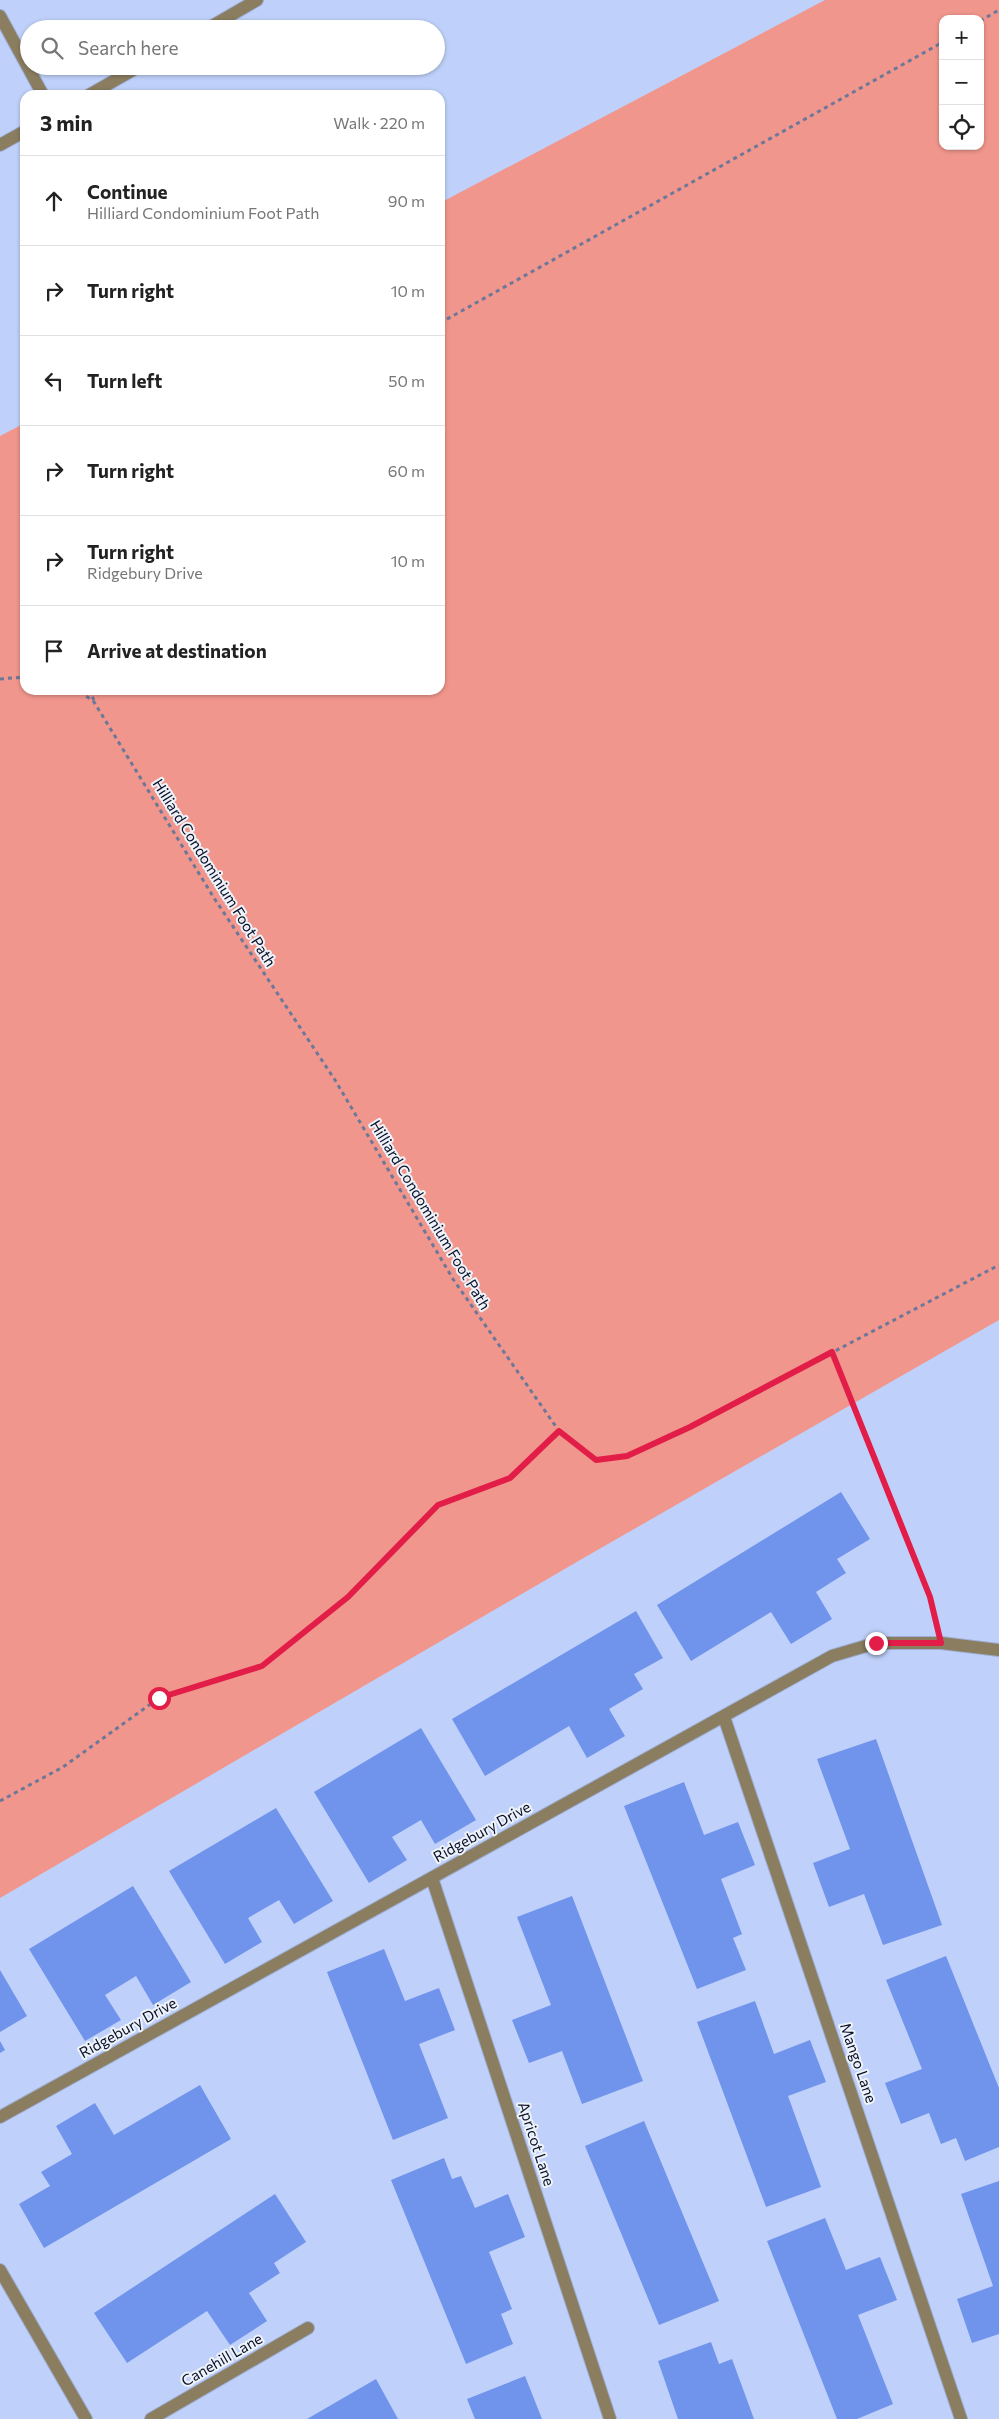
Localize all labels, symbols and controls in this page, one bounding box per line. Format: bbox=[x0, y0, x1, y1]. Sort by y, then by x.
map controls bbox=[939, 15, 984, 150]
button: + bbox=[939, 15, 984, 60]
search box bbox=[20, 20, 445, 75]
icon: search bbox=[38, 34, 66, 62]
text: Search here bbox=[78, 36, 178, 59]
button: − bbox=[939, 60, 984, 105]
button: locate bbox=[939, 105, 984, 150]
text: 3 min bbox=[40, 110, 93, 135]
text: Walk · 220 m bbox=[333, 113, 425, 132]
text: Continue bbox=[87, 180, 167, 203]
icon: ahead bbox=[40, 187, 68, 215]
text: 90 m bbox=[388, 191, 425, 210]
text: Hilliard Condominium Foot Path bbox=[87, 203, 320, 222]
icon: right bbox=[40, 277, 68, 305]
text: Turn right bbox=[87, 279, 174, 302]
text: 10 m bbox=[391, 281, 425, 300]
icon: left bbox=[40, 367, 68, 395]
text: Turn left bbox=[87, 369, 162, 392]
text: 50 m bbox=[388, 371, 425, 390]
icon: right bbox=[40, 457, 68, 485]
text: Turn right bbox=[87, 459, 174, 482]
text: 60 m bbox=[388, 461, 425, 480]
text: Turn right bbox=[87, 540, 174, 563]
icon: right bbox=[40, 547, 68, 575]
text: 10 m bbox=[391, 551, 425, 570]
text: Ridgebury Drive bbox=[87, 563, 203, 582]
icon: arrive bbox=[40, 637, 68, 665]
text: Arrive at destination bbox=[87, 639, 267, 662]
street label: Hilliard Condominium Foot Path bbox=[149, 775, 280, 970]
street label: Hilliard Condominium Foot Path bbox=[367, 1116, 495, 1313]
route end bbox=[865, 1632, 888, 1655]
route start bbox=[148, 1687, 171, 1710]
street label: Ridgebury Drive bbox=[430, 1797, 533, 1865]
street label: Ridgebury Drive bbox=[76, 1993, 179, 2061]
street label: Mango Lane bbox=[837, 2020, 881, 2105]
street label: Apricot Lane bbox=[515, 2099, 559, 2188]
street label: Canehill Lane bbox=[178, 2329, 265, 2390]

